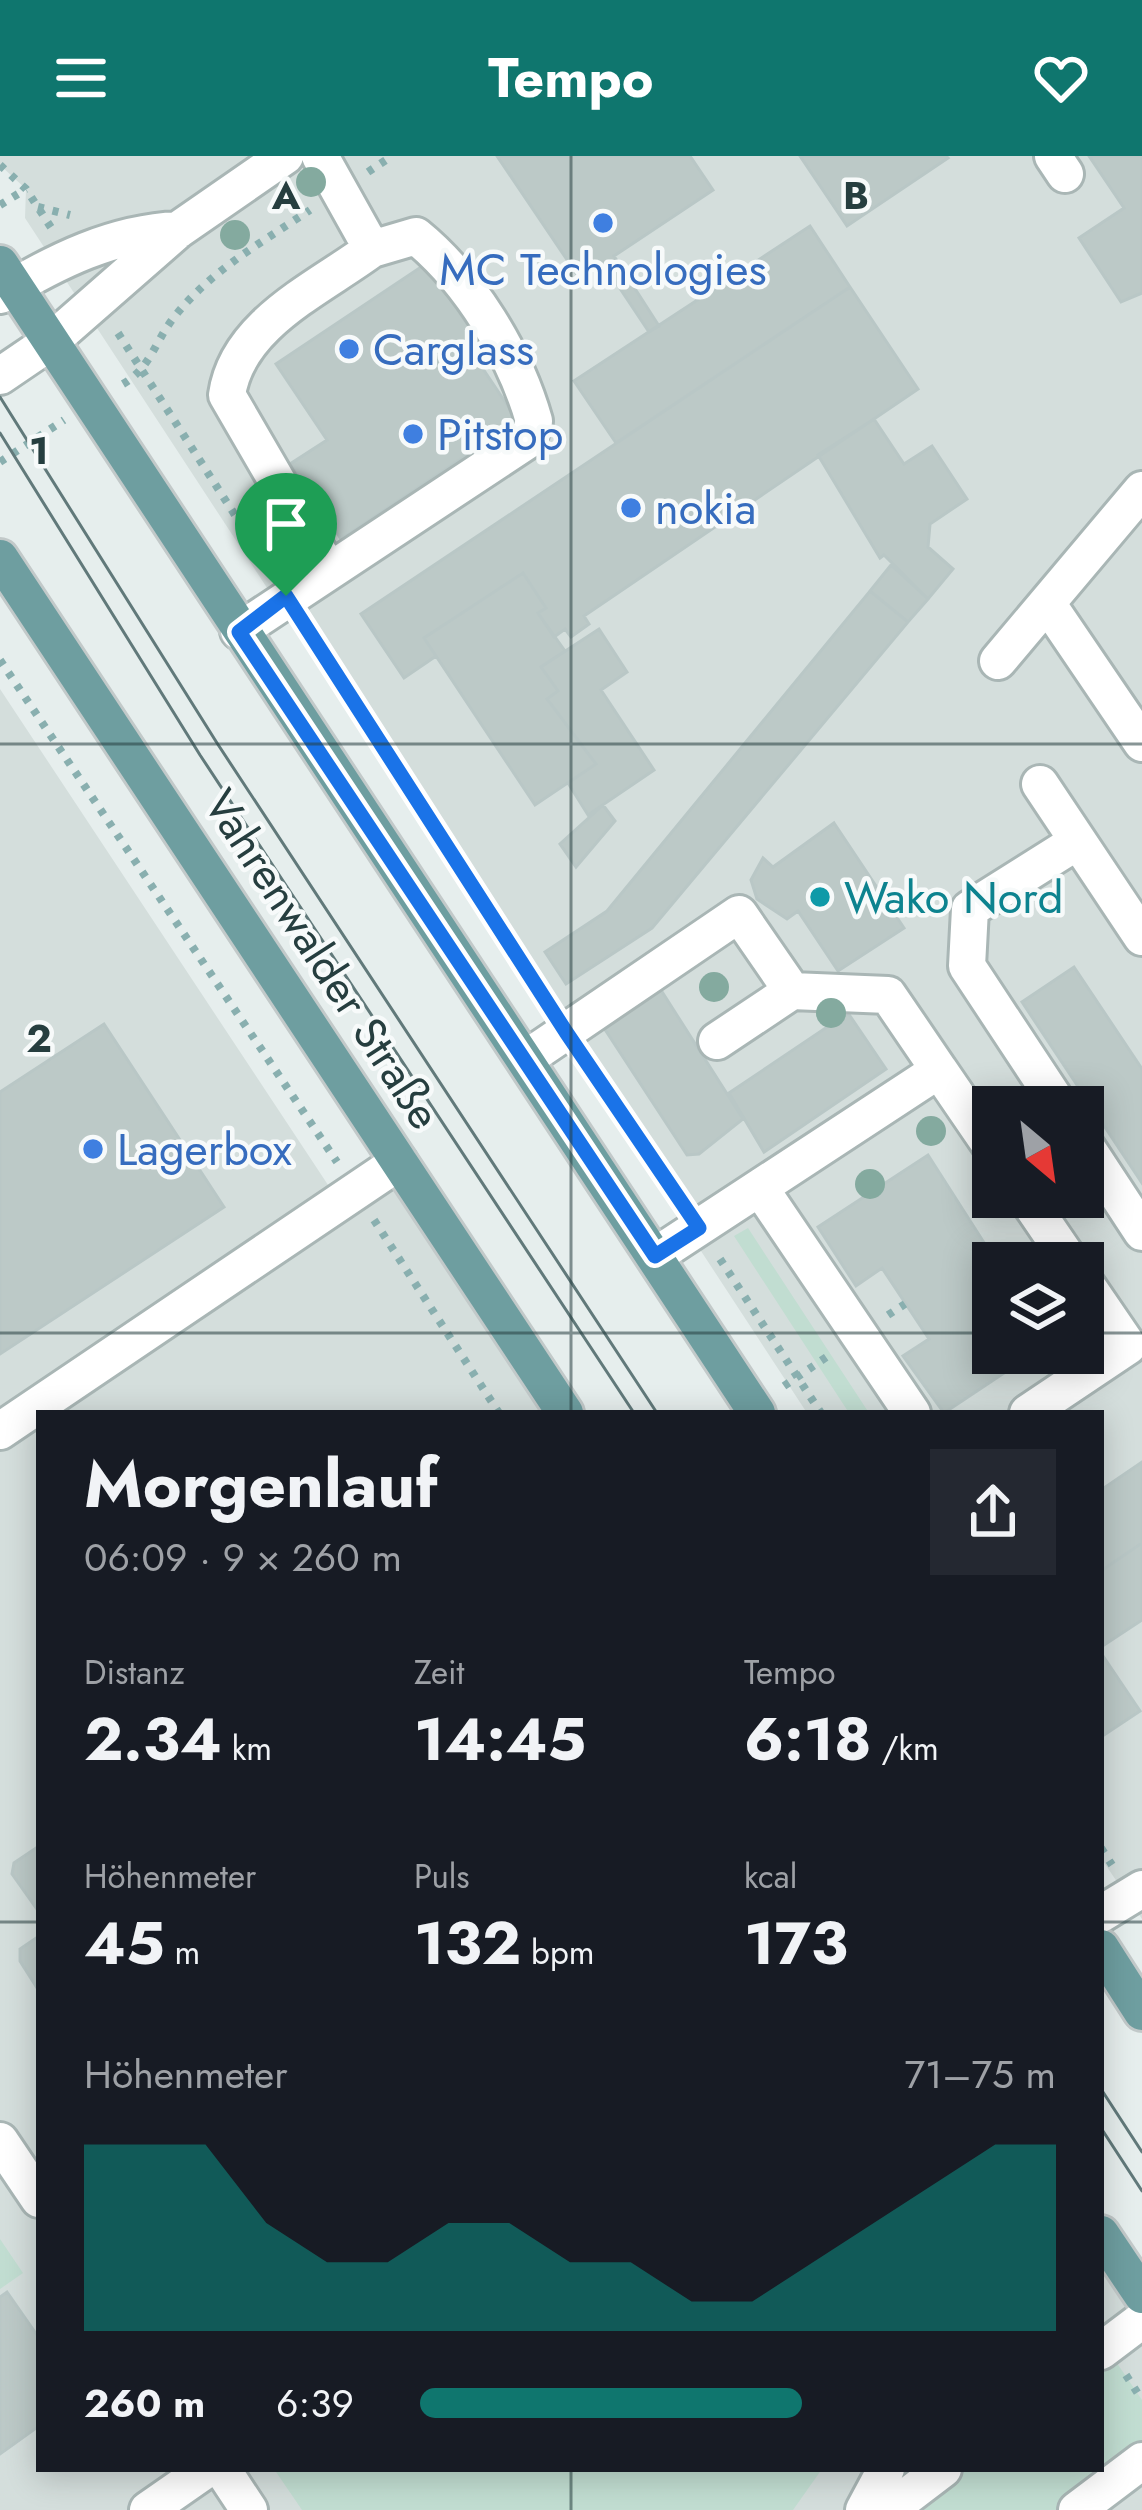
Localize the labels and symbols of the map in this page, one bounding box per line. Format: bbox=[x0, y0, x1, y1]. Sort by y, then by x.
text: A bbox=[271, 167, 301, 224]
text: B bbox=[843, 167, 869, 224]
marker: MC Technologies bbox=[590, 210, 616, 236]
place label: MC Technologies bbox=[439, 237, 767, 302]
place label: Carglass bbox=[373, 317, 534, 382]
marker: Carglass bbox=[336, 336, 362, 362]
place label: Pitstop bbox=[437, 402, 563, 467]
marker: Pitstop bbox=[400, 421, 426, 447]
text: 1 bbox=[29, 422, 49, 479]
pin bbox=[235, 473, 337, 596]
place label: nokia bbox=[655, 476, 756, 541]
marker: nokia bbox=[618, 495, 644, 521]
street label: Vahrenwalder Straße bbox=[188, 777, 457, 1142]
place label: Wako Nord bbox=[844, 865, 1063, 930]
marker: Wako Nord bbox=[807, 884, 833, 910]
text: 2 bbox=[26, 1010, 52, 1067]
north arrow bbox=[972, 1086, 1104, 1218]
place label: Lagerbox bbox=[117, 1117, 292, 1182]
marker: Lagerbox bbox=[80, 1136, 106, 1162]

